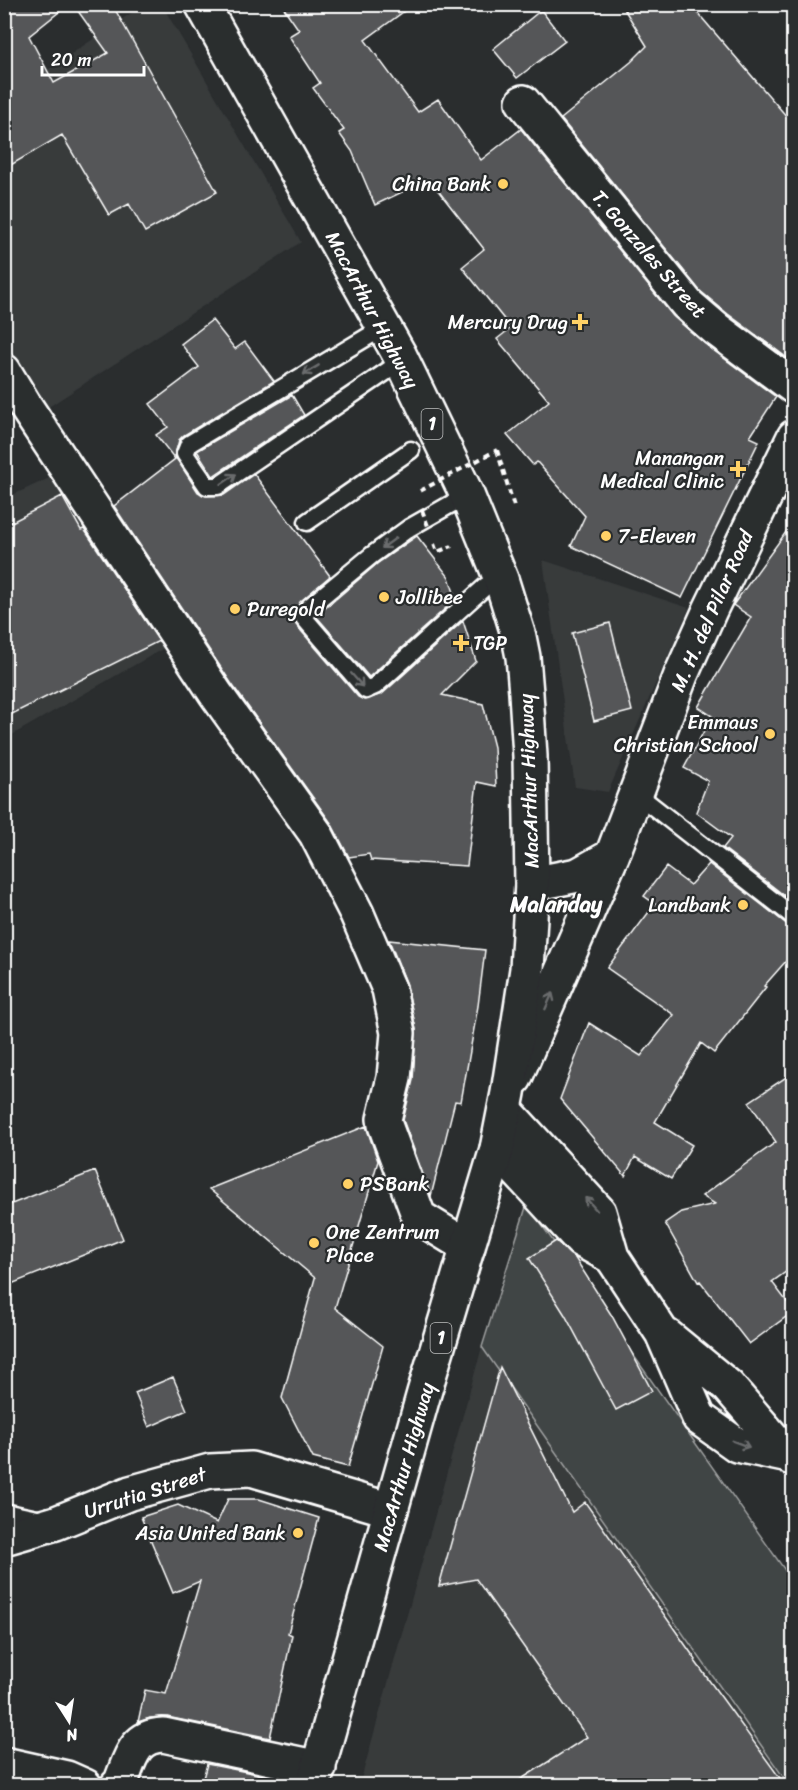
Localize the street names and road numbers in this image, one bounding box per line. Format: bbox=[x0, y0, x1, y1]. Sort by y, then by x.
street label: T. Gonzales Street bbox=[583, 181, 715, 327]
street label: MacArthur Highway bbox=[316, 225, 429, 396]
road number: 1 bbox=[422, 409, 442, 439]
street label: M. H. del Pilar Road bbox=[661, 523, 764, 698]
street label: MacArthur Highway bbox=[508, 692, 550, 869]
road number: 1 bbox=[430, 1323, 452, 1353]
street label: MacArthur Highway bbox=[363, 1377, 445, 1556]
street label: Urrutia Street bbox=[79, 1456, 212, 1529]

